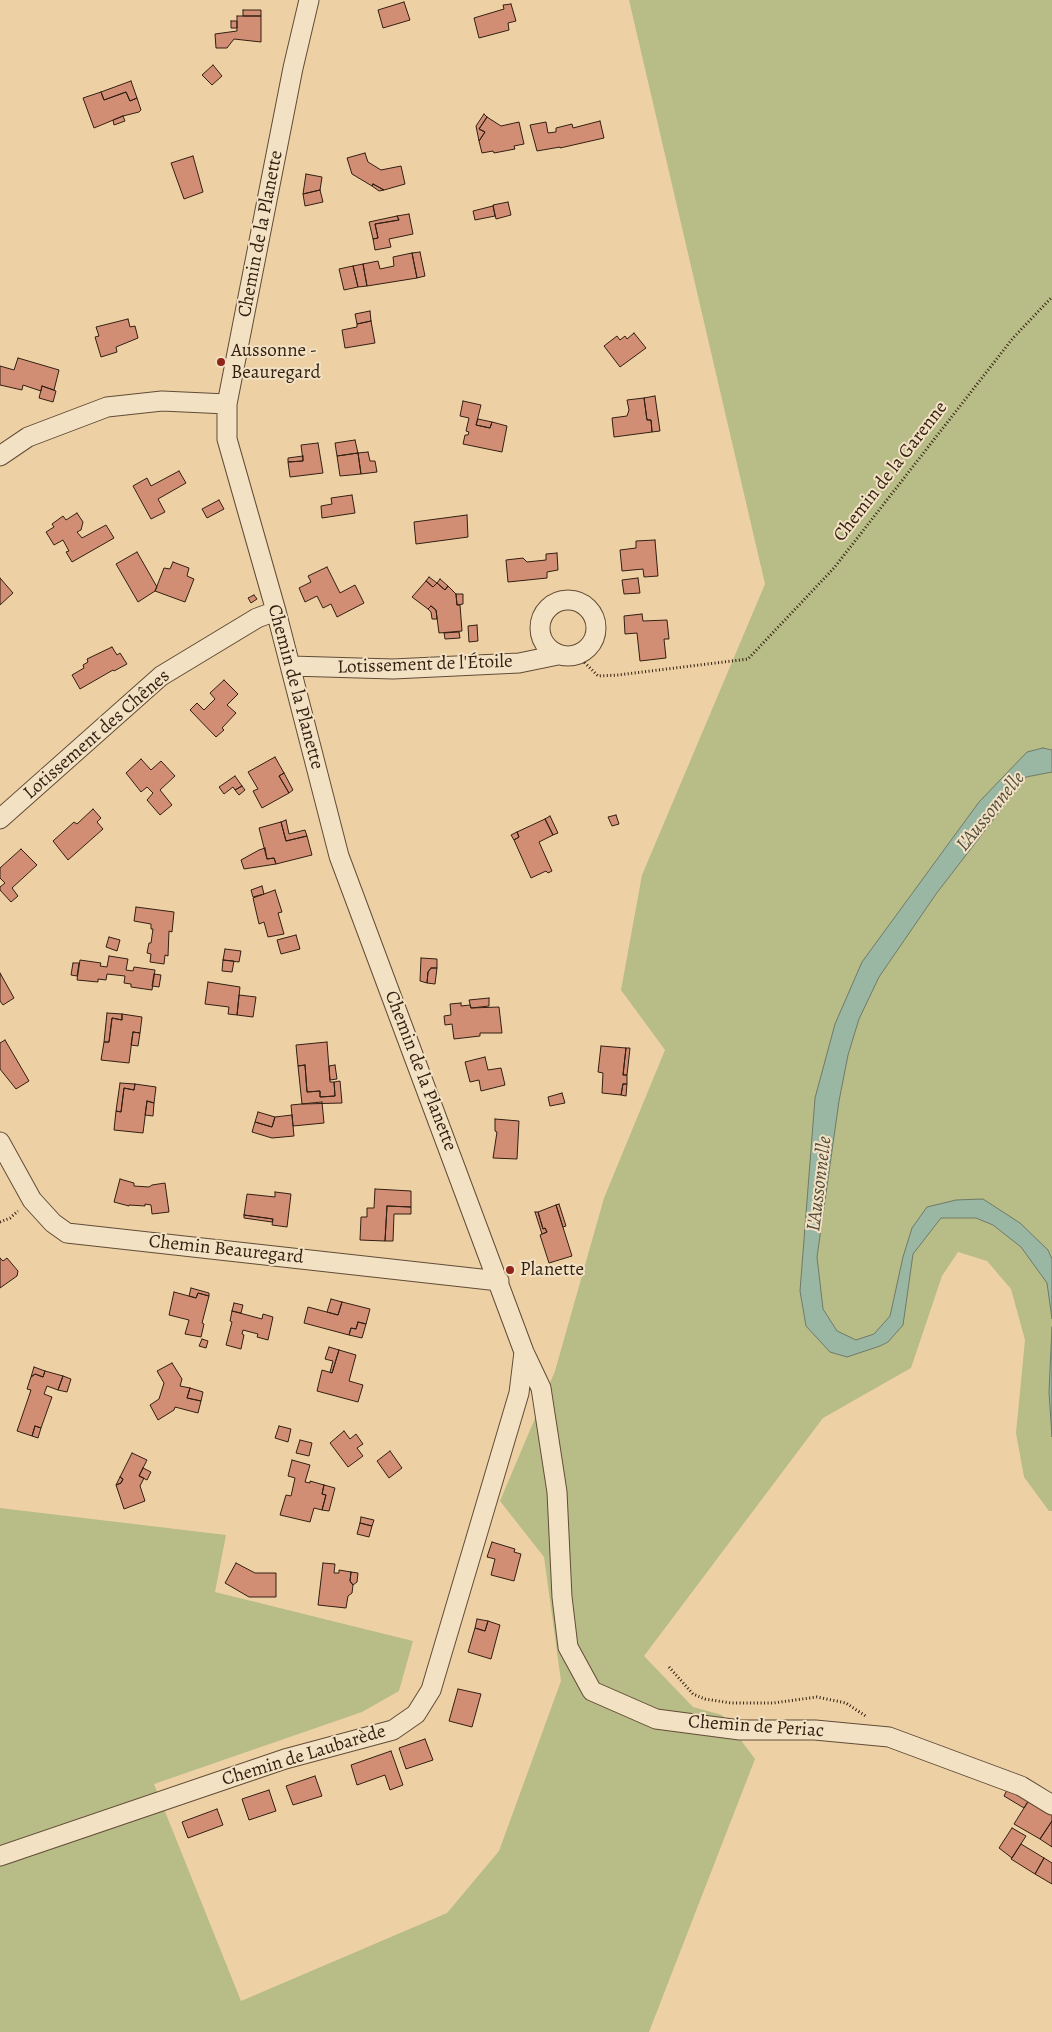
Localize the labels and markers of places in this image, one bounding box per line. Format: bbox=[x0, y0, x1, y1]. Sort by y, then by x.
place label: Aussonne - Beauregard bbox=[231, 340, 321, 384]
marker: Aussonne - Beauregard bbox=[215, 356, 227, 368]
place label: Planette bbox=[520, 1259, 584, 1281]
marker: Planette bbox=[504, 1264, 516, 1276]

